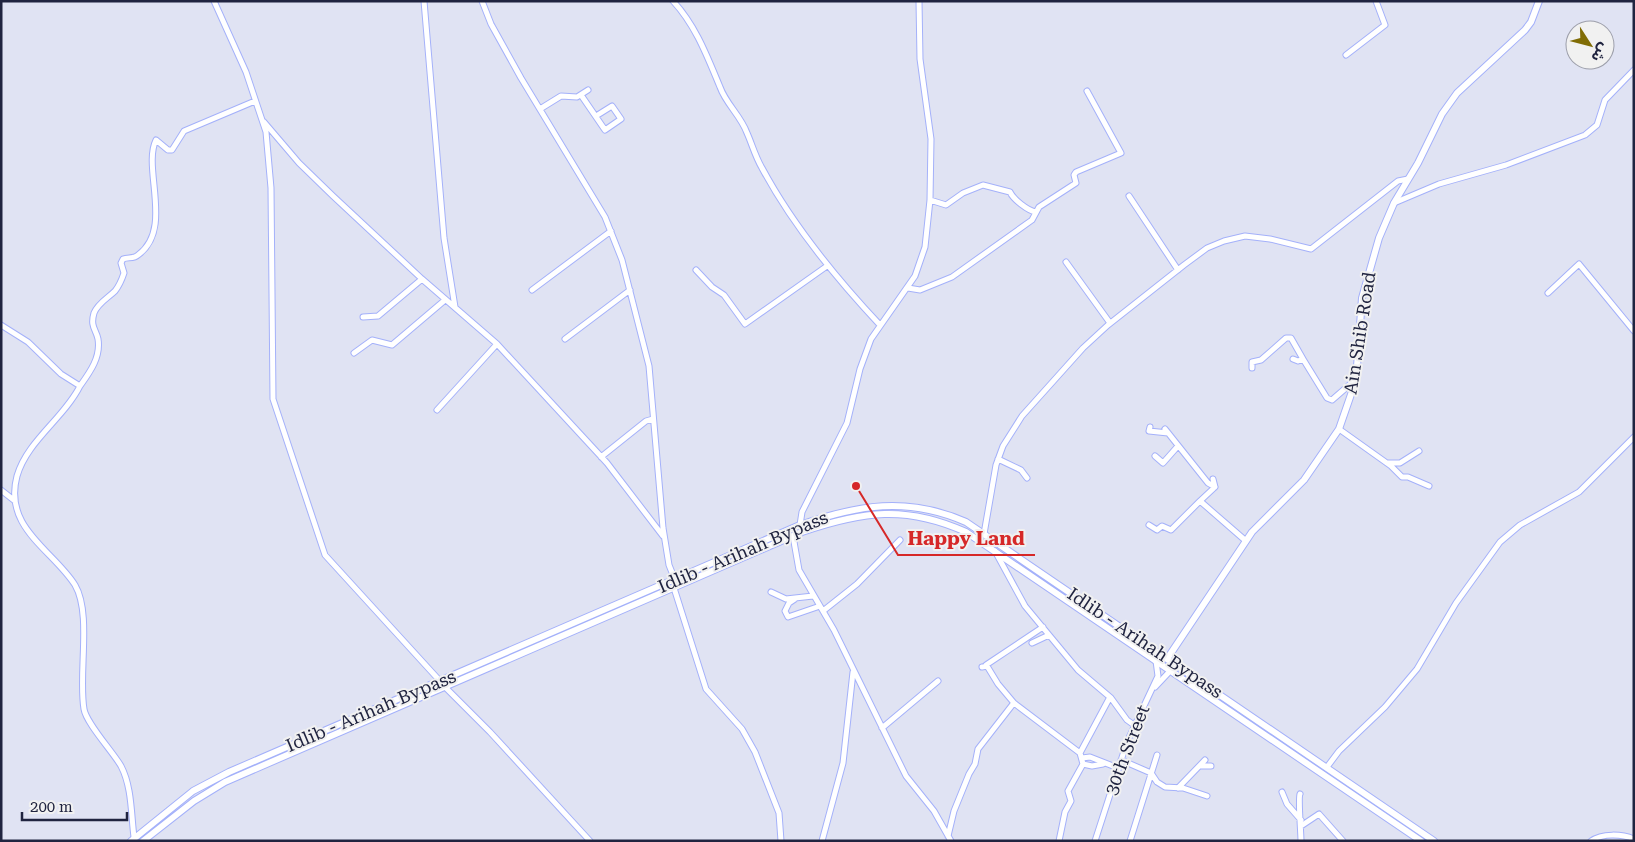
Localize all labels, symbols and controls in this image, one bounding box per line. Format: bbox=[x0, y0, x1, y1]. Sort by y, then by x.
north arrow bbox=[1565, 20, 1615, 70]
text: ش bbox=[1588, 40, 1613, 65]
street label: Ain Shib Road bbox=[1339, 270, 1380, 396]
street label: Idlib - Arihah Bypass bbox=[655, 506, 831, 597]
callout: Happy Land bbox=[898, 521, 1035, 555]
text: Happy Land bbox=[907, 527, 1025, 550]
street label: Idlib - Arihah Bypass bbox=[1064, 583, 1227, 702]
street label: Idlib - Arihah Bypass bbox=[283, 665, 459, 756]
street label: 30th Street bbox=[1100, 702, 1153, 798]
scale bar bbox=[22, 790, 128, 822]
text: 200 m bbox=[30, 798, 73, 816]

